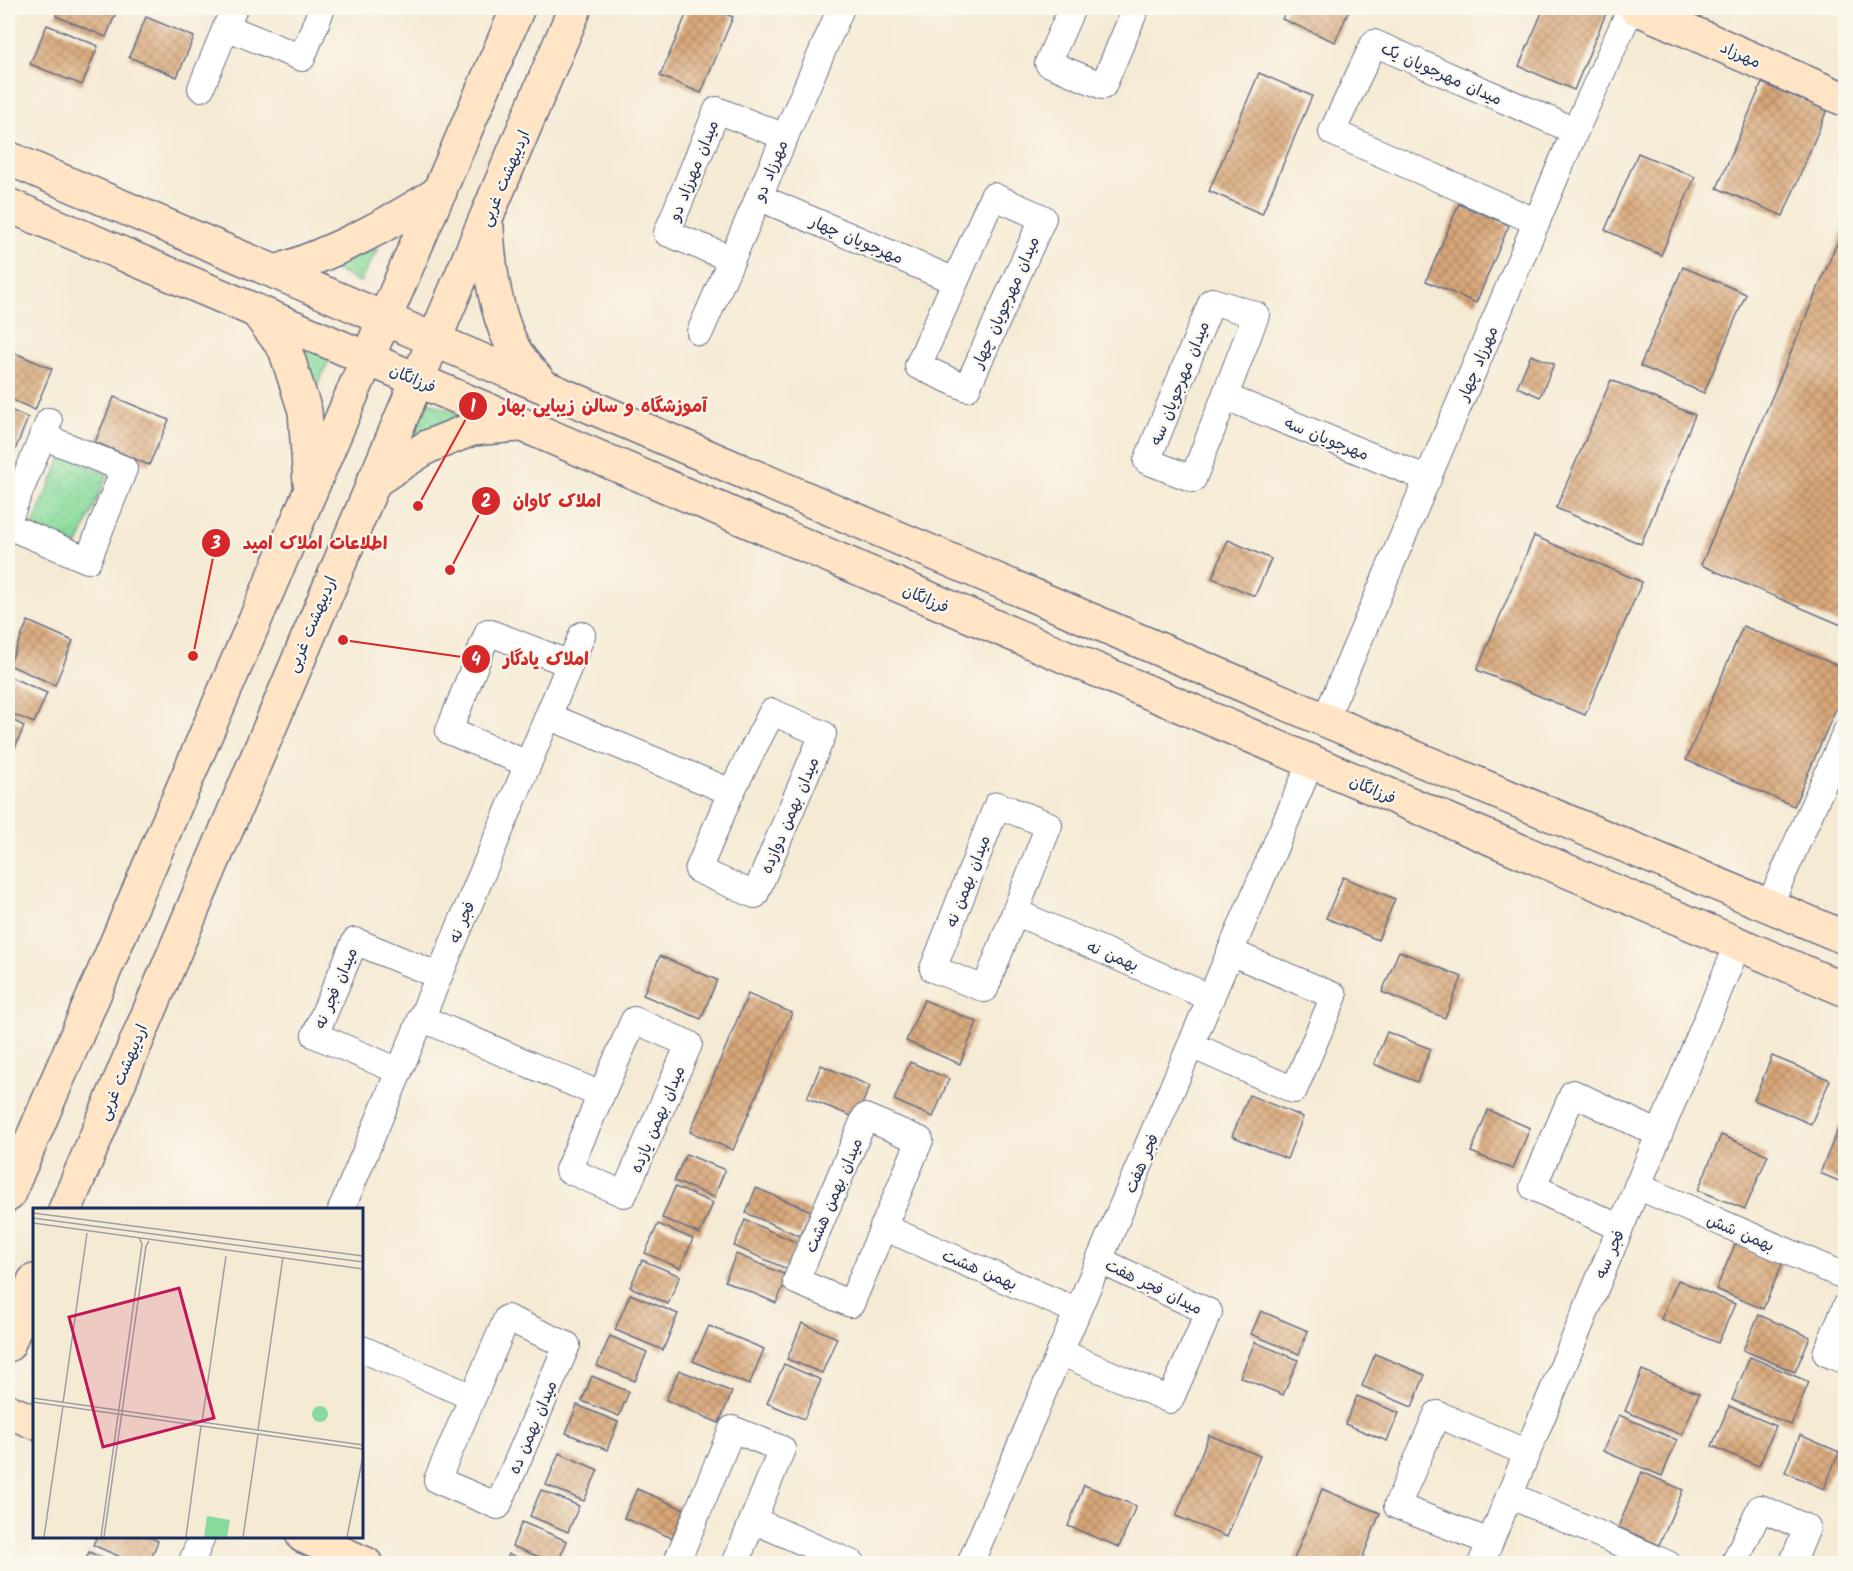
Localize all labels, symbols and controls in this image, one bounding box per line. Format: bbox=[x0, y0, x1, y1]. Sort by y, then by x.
street label: مهرزاد bbox=[1716, 35, 1765, 75]
street label: میدان مهرجویان یک bbox=[1377, 36, 1506, 112]
street label: میدان مهرزاد دو bbox=[662, 116, 726, 227]
street label: اردیبهشت غربی bbox=[474, 126, 537, 231]
street label: مهرزاد دو bbox=[747, 136, 795, 207]
street label: مهرجویان چهار bbox=[804, 209, 907, 271]
street label: میدان مهرجویان چهار bbox=[965, 233, 1047, 374]
street label: میدان مهرجویان سه bbox=[1144, 318, 1217, 450]
street label: مهرزاد چهار bbox=[1451, 322, 1505, 407]
street label: فرزانگان bbox=[385, 358, 440, 400]
callout: آموزشگاه و سالن زیبایی بهار bbox=[458, 388, 719, 424]
text: 1 bbox=[470, 393, 476, 422]
text: آموزشگاه و سالن زیبایی بهار bbox=[497, 393, 708, 422]
street label: مهرجویان سه bbox=[1280, 411, 1373, 468]
callout: املاک کاوان bbox=[471, 483, 613, 519]
text: 2 bbox=[481, 488, 491, 517]
text: املاک کاوان bbox=[513, 488, 601, 517]
callout: اطلاعات املاک امید bbox=[201, 525, 399, 561]
text: 3 bbox=[210, 530, 221, 559]
text: اطلاعات املاک امید bbox=[243, 530, 387, 559]
street label: اردیبهشت غربی bbox=[281, 572, 344, 677]
street label: فرزانگان bbox=[898, 578, 953, 620]
callout: املاک یادگار bbox=[461, 641, 601, 677]
text: 4 bbox=[471, 646, 481, 675]
text: املاک یادگار bbox=[501, 646, 589, 675]
street label: میدان بهمن دوازده bbox=[754, 753, 826, 878]
street label: فرزانگان bbox=[1345, 769, 1400, 811]
street label: میدان بهمن نه bbox=[939, 832, 998, 931]
street label: فجر نه bbox=[442, 898, 482, 948]
street label: بهمن نه bbox=[1082, 934, 1142, 979]
street label: میدان فجر نه bbox=[308, 944, 365, 1033]
street label: اردیبهشت غربی bbox=[92, 1020, 155, 1125]
street label: میدان بهمن یازده bbox=[624, 1062, 692, 1177]
street label: فجر هفت bbox=[1119, 1130, 1166, 1197]
street label: میدان بهمن هشت bbox=[799, 1134, 870, 1257]
inset map bbox=[33, 1208, 363, 1538]
street label: بهمن شش bbox=[1703, 1208, 1778, 1259]
street label: فجر سه bbox=[1589, 1226, 1632, 1283]
street label: بهمن هشت bbox=[938, 1243, 1021, 1297]
street label: میدان فجر هفت bbox=[1100, 1253, 1206, 1322]
street label: میدان بهمن ده bbox=[502, 1377, 564, 1478]

